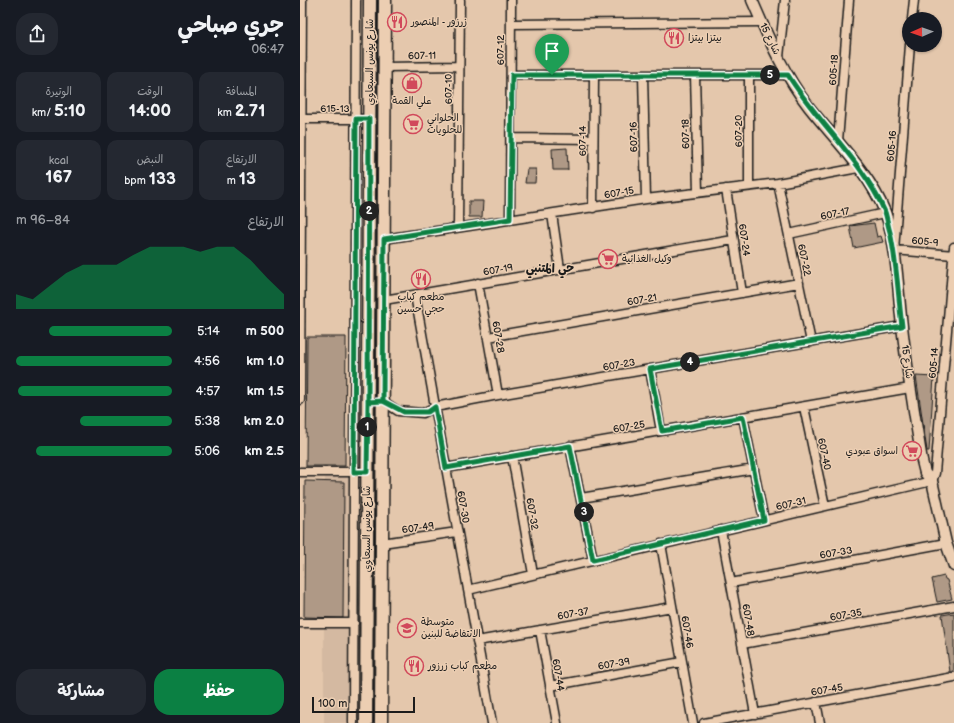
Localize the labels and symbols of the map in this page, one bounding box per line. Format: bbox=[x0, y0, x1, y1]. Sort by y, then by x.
restaurant icon: زرزور - المنصور bbox=[386, 11, 408, 33]
north arrow bbox=[902, 12, 942, 52]
place label: زرزور - المنصور bbox=[410, 16, 467, 28]
street label: شارع يونس السبعاوي bbox=[364, 18, 378, 105]
street label: شارع 15 bbox=[756, 21, 783, 58]
restaurant icon: بيتزا بيتزا bbox=[663, 27, 685, 49]
place label: بيتزا بيتزا bbox=[688, 32, 722, 44]
pin bbox=[535, 34, 569, 75]
street label: 607-12 bbox=[495, 35, 507, 65]
street label: 607-11 bbox=[408, 50, 436, 62]
street label: 605-18 bbox=[827, 54, 841, 86]
pin: 5 bbox=[760, 65, 780, 85]
shop icon: علي القمة bbox=[401, 72, 423, 94]
street label: 607-10 bbox=[443, 74, 455, 104]
place label: علي القمة bbox=[392, 95, 432, 110]
street label: 615-13 bbox=[320, 103, 350, 115]
place label: الحلواني للحلويات bbox=[427, 112, 462, 137]
supermarket icon: الحلواني للحلويات bbox=[402, 113, 424, 135]
street label: 607-20 bbox=[733, 115, 745, 147]
street label: 607-18 bbox=[680, 119, 692, 149]
street label: 607-16 bbox=[628, 122, 640, 152]
street label: 607-14 bbox=[577, 126, 589, 156]
street label: 605-16 bbox=[885, 130, 899, 162]
street label: 607-15 bbox=[603, 184, 635, 202]
pin: 2 bbox=[359, 201, 379, 221]
street label: 607-17 bbox=[819, 205, 851, 223]
street label: 607-24 bbox=[736, 223, 752, 257]
street label: 605-9 bbox=[911, 235, 939, 249]
street label: 607-22 bbox=[795, 243, 813, 277]
supermarket icon: وكيل الغذائية bbox=[597, 248, 619, 270]
place label: وكيل الغذائية bbox=[622, 253, 672, 265]
street label: 607-19 bbox=[482, 261, 514, 279]
district label: حي المتنبي bbox=[526, 261, 574, 279]
restaurant icon: مطعم كباب حجي حسين bbox=[410, 268, 432, 290]
place label: مطعم كباب حجي حسين bbox=[397, 291, 445, 318]
street label: 607-21 bbox=[626, 291, 658, 309]
street label: 607-28 bbox=[489, 320, 507, 354]
street label: شارع 15 bbox=[898, 344, 915, 380]
street label: 605-14 bbox=[927, 347, 941, 379]
pin: 4 bbox=[680, 352, 700, 372]
street label: 607-23 bbox=[602, 356, 636, 374]
pin: 1 bbox=[357, 417, 377, 437]
street label: 607-25 bbox=[612, 418, 646, 436]
street label: 607-40 bbox=[815, 437, 833, 471]
supermarket icon: اسواق عبودي bbox=[901, 440, 923, 462]
place label: اسواق عبودي bbox=[845, 445, 898, 459]
street label: شارع يونس السبعاوي bbox=[361, 485, 375, 572]
street label: 607-30 bbox=[454, 490, 472, 524]
street label: 607-31 bbox=[775, 495, 807, 513]
street label: 607-32 bbox=[523, 497, 541, 531]
pin: 3 bbox=[574, 502, 594, 522]
street label: 607-49 bbox=[401, 520, 435, 536]
street label: 607-33 bbox=[819, 544, 853, 562]
street label: 607-48 bbox=[739, 603, 757, 637]
street label: 607-37 bbox=[556, 605, 590, 623]
street label: 607-35 bbox=[829, 606, 863, 624]
street label: 607-46 bbox=[678, 615, 696, 649]
place label: متوسطة الانتفاضة للبنين bbox=[421, 616, 481, 640]
school or university icon: متوسطة الانتفاضة للبنين bbox=[396, 617, 418, 639]
restaurant icon: مطعم كباب زرزور bbox=[403, 655, 425, 677]
street label: 607-39 bbox=[597, 655, 631, 673]
street label: 607-44 bbox=[549, 658, 567, 692]
place label: مطعم كباب زرزور bbox=[427, 660, 497, 673]
street label: 607-45 bbox=[810, 681, 844, 699]
scale bar bbox=[312, 695, 415, 714]

